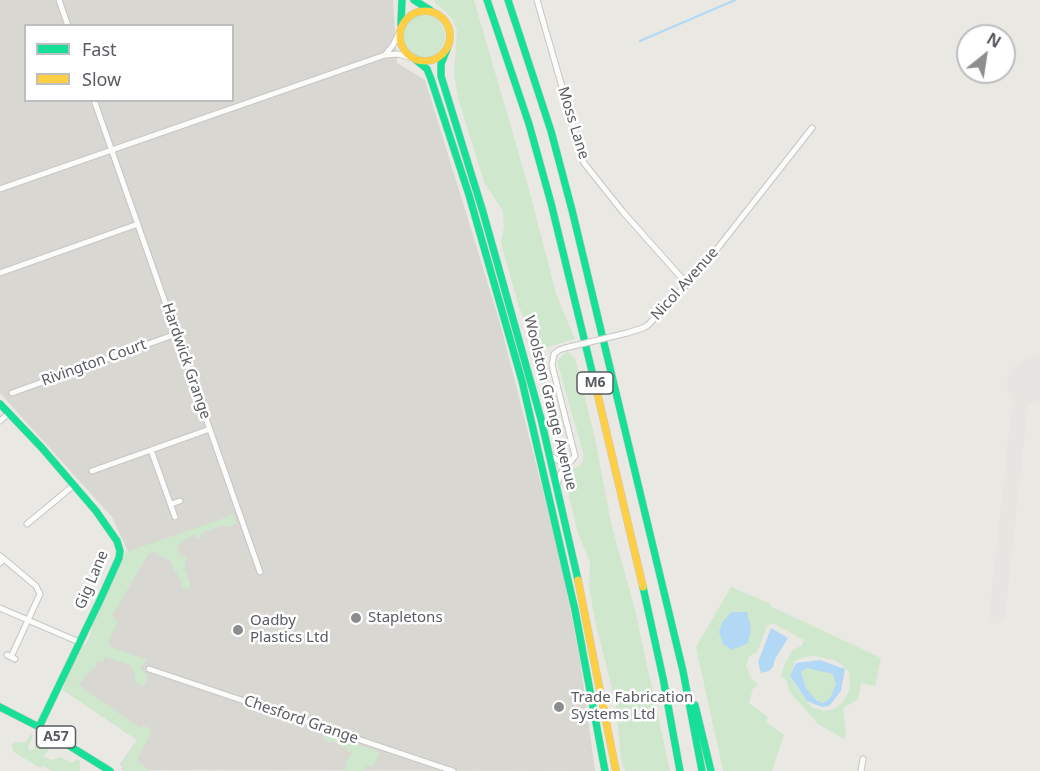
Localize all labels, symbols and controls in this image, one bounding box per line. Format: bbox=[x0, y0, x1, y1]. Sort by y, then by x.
legend bbox=[24, 24, 234, 102]
north arrow bbox=[956, 24, 1016, 84]
text: N bbox=[983, 27, 1005, 53]
text: Fast bbox=[82, 37, 117, 61]
text: Slow bbox=[82, 67, 121, 91]
street label: Moss Lane bbox=[553, 85, 593, 161]
street label: Nicol Avenue bbox=[648, 244, 722, 324]
street label: Hardwick Grange bbox=[158, 301, 214, 421]
street label: Woolston Grange Avenue bbox=[520, 314, 580, 492]
street label: Rivington Court bbox=[39, 336, 149, 390]
road number: M6 bbox=[577, 372, 613, 394]
street label: Gig Lane bbox=[72, 548, 112, 612]
place label: Stapletons bbox=[368, 609, 443, 627]
marker: Stapletons bbox=[349, 611, 363, 625]
place label: Oadby Plastics Ltd bbox=[250, 612, 329, 647]
marker: Oadby Plastics Ltd bbox=[231, 623, 245, 637]
place label: Trade Fabrication Systems Ltd bbox=[571, 689, 693, 724]
street label: Chesford Grange bbox=[241, 692, 361, 748]
marker: Trade Fabrication Systems Ltd bbox=[552, 700, 566, 714]
road number: A57 bbox=[36, 726, 76, 748]

